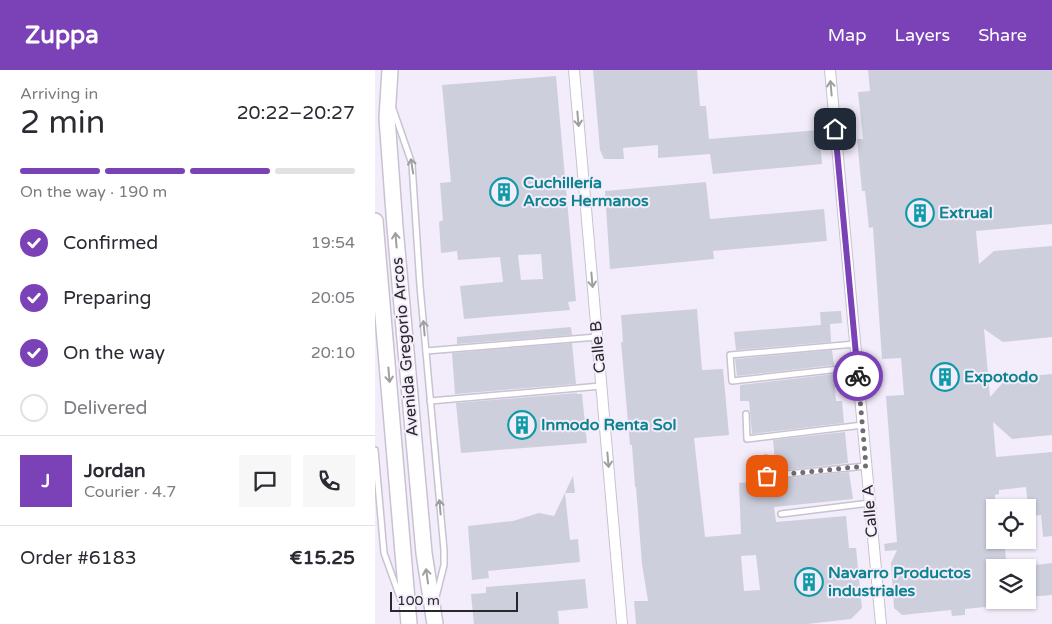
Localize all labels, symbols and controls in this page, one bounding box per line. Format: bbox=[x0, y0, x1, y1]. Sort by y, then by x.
text: Zuppa bbox=[25, 21, 99, 50]
text: Map bbox=[828, 24, 867, 46]
text: Layers bbox=[895, 24, 950, 46]
text: Share bbox=[978, 24, 1027, 46]
one-way arrow bbox=[827, 80, 836, 96]
text: Arriving in bbox=[20, 84, 98, 104]
text: 20:22–20:27 bbox=[237, 102, 355, 124]
text: 2 min bbox=[20, 104, 105, 142]
pin bbox=[814, 108, 856, 150]
one-way arrow bbox=[573, 110, 583, 126]
icon: home bbox=[821, 115, 849, 143]
one-way arrow bbox=[406, 159, 416, 175]
place label: Cuchillería Arcos Hermanos bbox=[523, 173, 649, 211]
building icon: Cuchillería Arcos Hermanos bbox=[489, 177, 519, 207]
text: On the way · 190 m bbox=[20, 182, 167, 202]
building icon: Extrual bbox=[905, 198, 935, 228]
place label: Extrual bbox=[939, 203, 993, 223]
icon: check bbox=[20, 229, 48, 257]
text: Confirmed bbox=[63, 232, 158, 254]
one-way arrow bbox=[391, 232, 401, 248]
text: 19:54 bbox=[311, 233, 355, 253]
street label: Avenida Gregorio Arcos bbox=[387, 256, 423, 438]
one-way arrow bbox=[587, 272, 597, 288]
icon: check bbox=[20, 284, 48, 312]
text: Preparing bbox=[63, 287, 152, 309]
text: 20:05 bbox=[311, 288, 355, 308]
one-way arrow bbox=[419, 320, 429, 336]
street label: Calle B bbox=[586, 320, 610, 374]
icon: check bbox=[20, 339, 48, 367]
text: On the way bbox=[63, 342, 165, 364]
text: 20:10 bbox=[311, 343, 355, 363]
courier bbox=[833, 351, 883, 401]
icon: bike bbox=[844, 362, 872, 390]
building icon: Expotodo bbox=[930, 362, 960, 392]
one-way arrow bbox=[384, 366, 393, 382]
place label: Expotodo bbox=[964, 367, 1038, 387]
text: Delivered bbox=[63, 397, 148, 419]
building icon: Inmodo Renta Sol bbox=[507, 410, 537, 440]
place label: Inmodo Renta Sol bbox=[541, 415, 676, 435]
one-way arrow bbox=[603, 452, 612, 468]
button: chat bbox=[239, 455, 291, 507]
button: phone bbox=[303, 455, 355, 507]
pin bbox=[746, 455, 788, 497]
text: Jordan bbox=[84, 460, 146, 482]
icon: bag bbox=[753, 462, 781, 490]
text: J bbox=[42, 470, 50, 492]
text: Courier · 4.7 bbox=[84, 482, 176, 502]
street label: Calle A bbox=[858, 484, 882, 538]
map controls bbox=[986, 499, 1036, 609]
button: locate bbox=[986, 499, 1036, 549]
one-way arrow bbox=[435, 500, 445, 516]
text: Order #6183 bbox=[20, 547, 137, 569]
text: €15.25 bbox=[290, 547, 355, 569]
button: layers bbox=[986, 559, 1036, 609]
place label: Navarro Productos industriales bbox=[828, 563, 971, 601]
building icon: Navarro Productos industriales bbox=[794, 567, 824, 597]
one-way arrow bbox=[422, 568, 432, 584]
scale bar bbox=[390, 589, 517, 612]
text: 100 m bbox=[397, 592, 440, 609]

